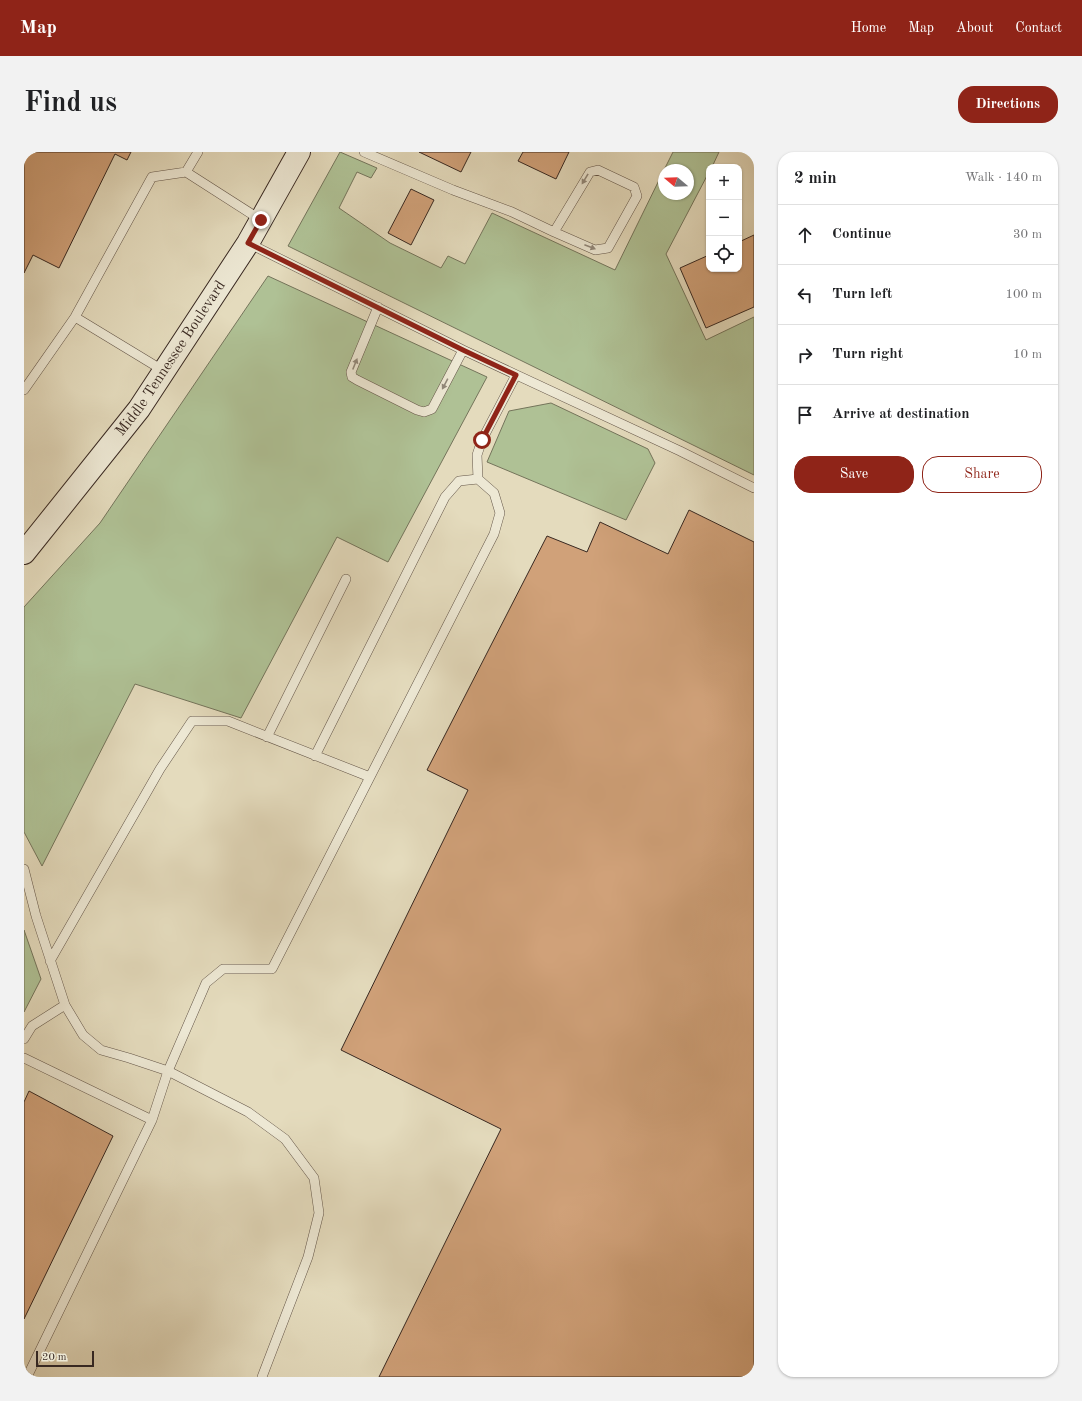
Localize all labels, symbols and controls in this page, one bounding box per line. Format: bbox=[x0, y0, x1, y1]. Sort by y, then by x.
text: Map bbox=[20, 19, 57, 38]
text: Home bbox=[851, 21, 886, 35]
text: Map bbox=[908, 21, 934, 35]
text: About bbox=[956, 21, 993, 35]
text: Contact bbox=[1015, 21, 1062, 35]
button: Directions bbox=[958, 86, 1058, 123]
text: Find us bbox=[24, 90, 117, 118]
north arrow bbox=[658, 164, 694, 200]
map controls bbox=[706, 164, 742, 272]
button: + bbox=[706, 164, 742, 200]
text: 2 min bbox=[794, 170, 837, 187]
text: Walk · 140 m bbox=[965, 171, 1042, 184]
one-way arrow bbox=[582, 173, 589, 185]
button: − bbox=[706, 200, 742, 236]
route end bbox=[252, 211, 270, 229]
icon: ahead bbox=[794, 224, 816, 246]
text: Continue bbox=[832, 227, 891, 242]
text: 30 m bbox=[1013, 228, 1042, 241]
button: locate bbox=[706, 236, 742, 272]
one-way arrow bbox=[584, 245, 596, 251]
street label: Middle Tennessee Boulevard bbox=[113, 278, 229, 439]
icon: left bbox=[794, 284, 816, 306]
text: Turn left bbox=[832, 287, 892, 302]
text: 100 m bbox=[1005, 288, 1042, 301]
icon: right bbox=[794, 344, 816, 366]
text: Turn right bbox=[832, 347, 903, 362]
text: 10 m bbox=[1013, 348, 1042, 361]
one-way arrow bbox=[352, 358, 358, 370]
one-way arrow bbox=[441, 378, 448, 390]
icon: arrive bbox=[794, 404, 816, 426]
text: Arrive at destination bbox=[832, 407, 970, 422]
route start bbox=[473, 431, 491, 449]
button: Save bbox=[794, 456, 914, 493]
button: Share bbox=[922, 456, 1042, 493]
scale bar bbox=[36, 1349, 94, 1368]
text: 20 m bbox=[42, 1352, 67, 1363]

